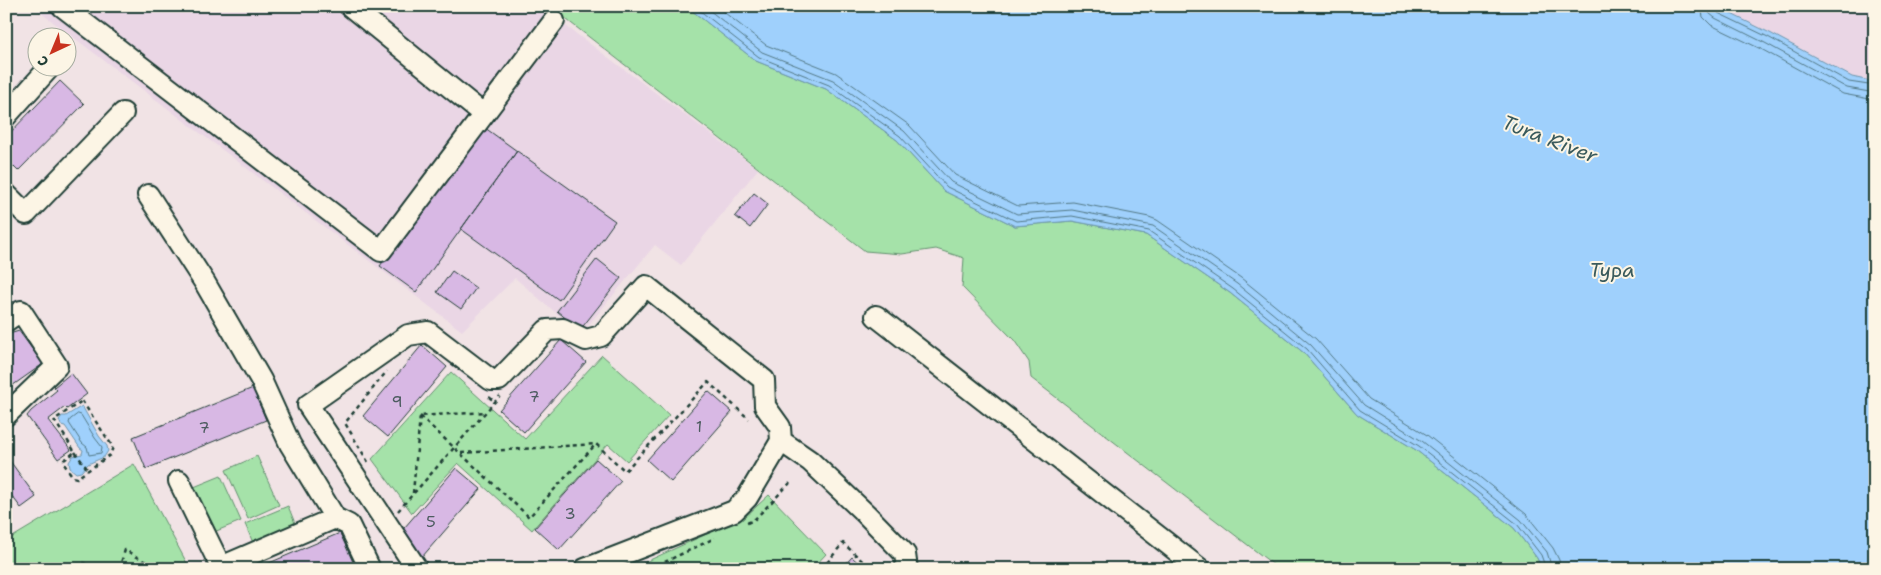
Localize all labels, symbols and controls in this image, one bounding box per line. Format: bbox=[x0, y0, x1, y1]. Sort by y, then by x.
north arrow bbox=[28, 28, 78, 78]
text: С bbox=[34, 52, 52, 71]
water label: Tura River bbox=[1499, 109, 1602, 169]
water label: Тура bbox=[1589, 257, 1635, 283]
house number: 7 bbox=[528, 386, 540, 407]
house number: 9 bbox=[391, 391, 403, 412]
house number: 1 bbox=[696, 416, 702, 437]
house number: 7 bbox=[198, 417, 210, 438]
house number: 3 bbox=[564, 503, 576, 524]
house number: 5 bbox=[426, 511, 436, 532]

